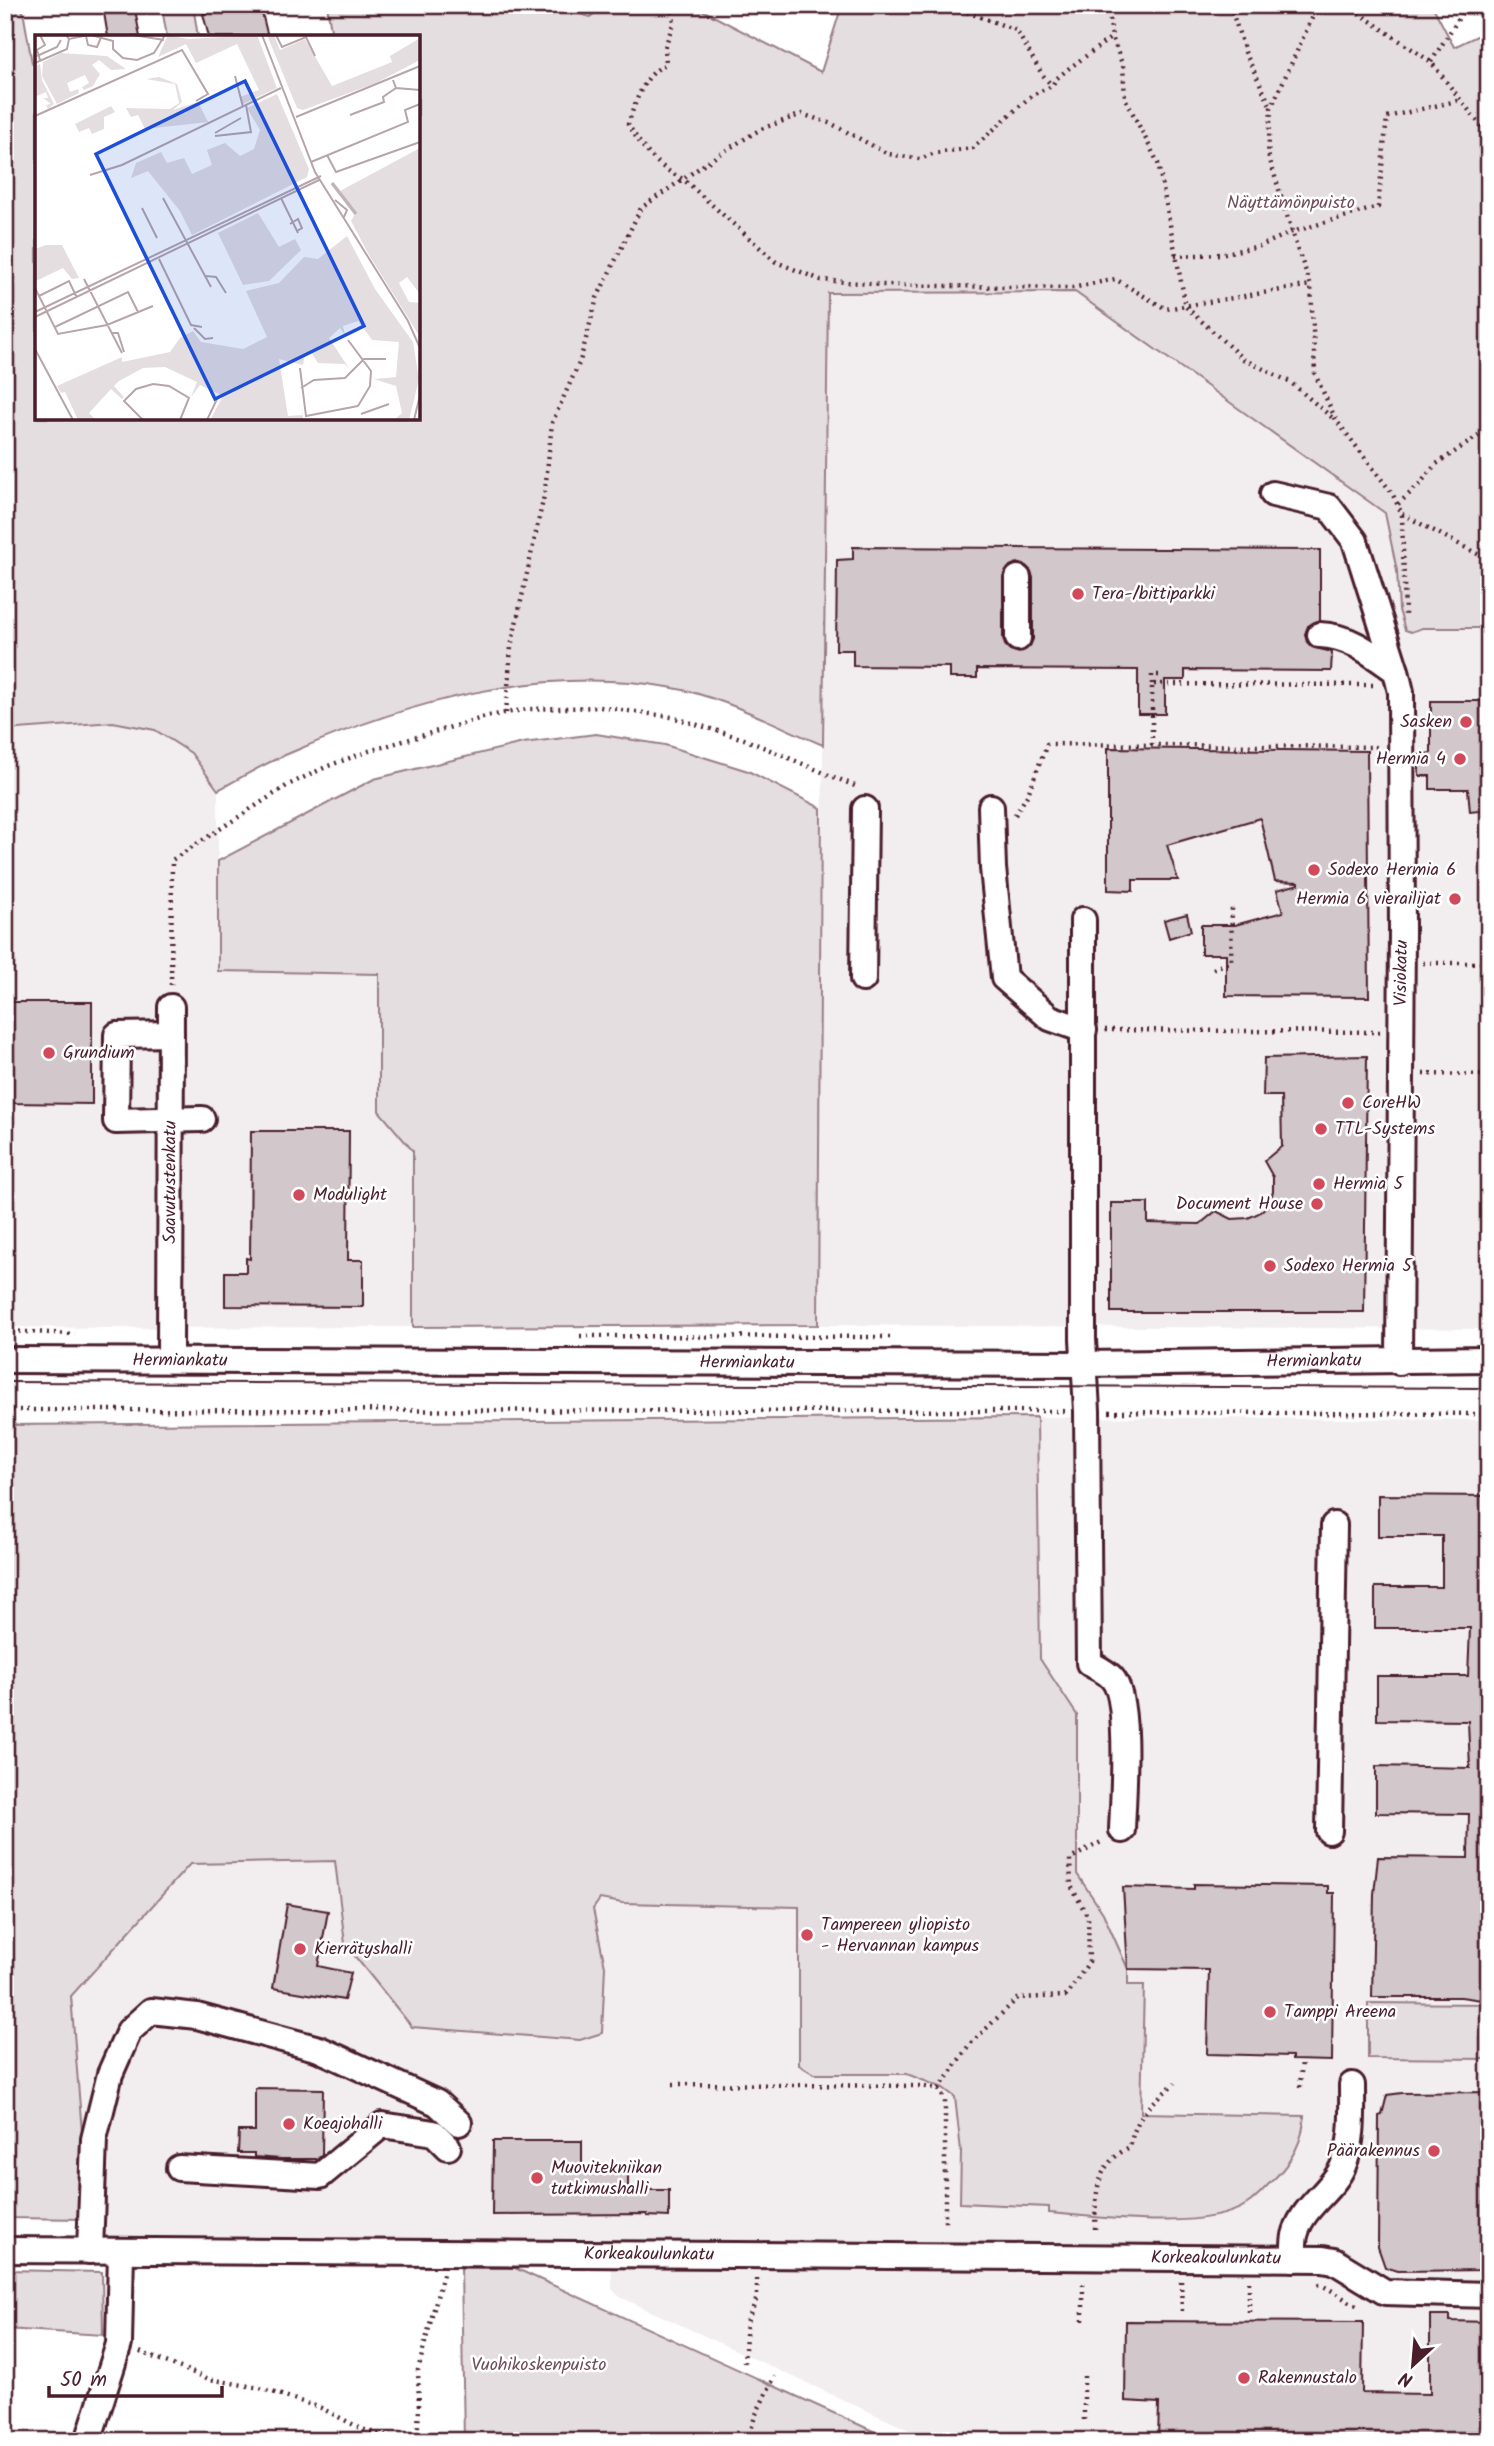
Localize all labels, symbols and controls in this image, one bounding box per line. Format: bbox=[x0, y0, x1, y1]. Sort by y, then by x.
inset map bbox=[35, 35, 420, 420]
park label: Näyttämönpuisto bbox=[1227, 189, 1355, 218]
place label: Tera-/bittiparkki bbox=[1092, 580, 1216, 609]
marker: Tera-/bittiparkki bbox=[1070, 586, 1086, 602]
place label: Sasken bbox=[1400, 708, 1452, 737]
marker: Sasken bbox=[1458, 714, 1474, 730]
place label: Hermia 4 bbox=[1376, 745, 1446, 774]
marker: Hermia 4 bbox=[1452, 751, 1468, 767]
place label: Sodexo Hermia 6 bbox=[1328, 856, 1456, 885]
marker: Sodexo Hermia 6 bbox=[1306, 862, 1322, 878]
place label: Hermia 6 vierailijat bbox=[1296, 885, 1442, 914]
marker: Hermia 6 vierailijat bbox=[1447, 891, 1463, 907]
street label: Visiokatu bbox=[1387, 939, 1417, 1006]
place label: Grundium bbox=[63, 1039, 134, 1068]
marker: Grundium bbox=[41, 1045, 57, 1061]
place label: CoreHW bbox=[1362, 1089, 1421, 1118]
marker: CoreHW bbox=[1340, 1095, 1356, 1111]
place label: TTL-Systems bbox=[1335, 1115, 1435, 1144]
street label: Saavutustenkatu bbox=[156, 1120, 185, 1244]
marker: TTL-Systems bbox=[1313, 1121, 1329, 1137]
place label: Hermia 5 bbox=[1333, 1170, 1404, 1199]
marker: Hermia 5 bbox=[1311, 1176, 1327, 1192]
place label: Modulight bbox=[313, 1181, 388, 1210]
marker: Modulight bbox=[291, 1187, 307, 1203]
place label: Document House bbox=[1176, 1190, 1303, 1219]
marker: Document House bbox=[1309, 1196, 1325, 1212]
place label: Sodexo Hermia 5 bbox=[1284, 1252, 1413, 1281]
marker: Sodexo Hermia 5 bbox=[1262, 1258, 1278, 1274]
street label: Hermiankatu bbox=[132, 1346, 228, 1375]
street label: Hermiankatu bbox=[1266, 1346, 1362, 1376]
street label: Hermiankatu bbox=[699, 1348, 795, 1377]
place label: Tampereen yliopisto - Hervannan kampus bbox=[821, 1911, 980, 1961]
marker: Tampereen yliopisto - Hervannan kampus bbox=[799, 1927, 815, 1943]
place label: Kierrätyshalli bbox=[314, 1935, 412, 1964]
marker: Kierrätyshalli bbox=[292, 1941, 308, 1957]
place label: Tamppi Areena bbox=[1284, 1998, 1396, 2027]
marker: Tamppi Areena bbox=[1262, 2004, 1278, 2020]
place label: Koeajohalli bbox=[303, 2110, 383, 2139]
marker: Koeajohalli bbox=[281, 2116, 297, 2132]
place label: Päärakennus bbox=[1327, 2137, 1420, 2166]
marker: Päärakennus bbox=[1426, 2143, 1442, 2159]
place label: Muovitekniikan tutkimushalli bbox=[551, 2154, 662, 2204]
marker: Muovitekniikan tutkimushalli bbox=[529, 2170, 545, 2186]
street label: Korkeakoulunkatu bbox=[584, 2239, 715, 2269]
street label: Korkeakoulunkatu bbox=[1151, 2243, 1282, 2273]
north arrow bbox=[1378, 2330, 1448, 2400]
park label: Vuohikoskenpuisto bbox=[471, 2351, 607, 2380]
scale bar bbox=[49, 2355, 222, 2399]
text: N bbox=[1394, 2362, 1418, 2395]
text: 50 m bbox=[60, 2364, 107, 2397]
place label: Rakennustalo bbox=[1258, 2364, 1357, 2393]
marker: Rakennustalo bbox=[1236, 2370, 1252, 2386]

